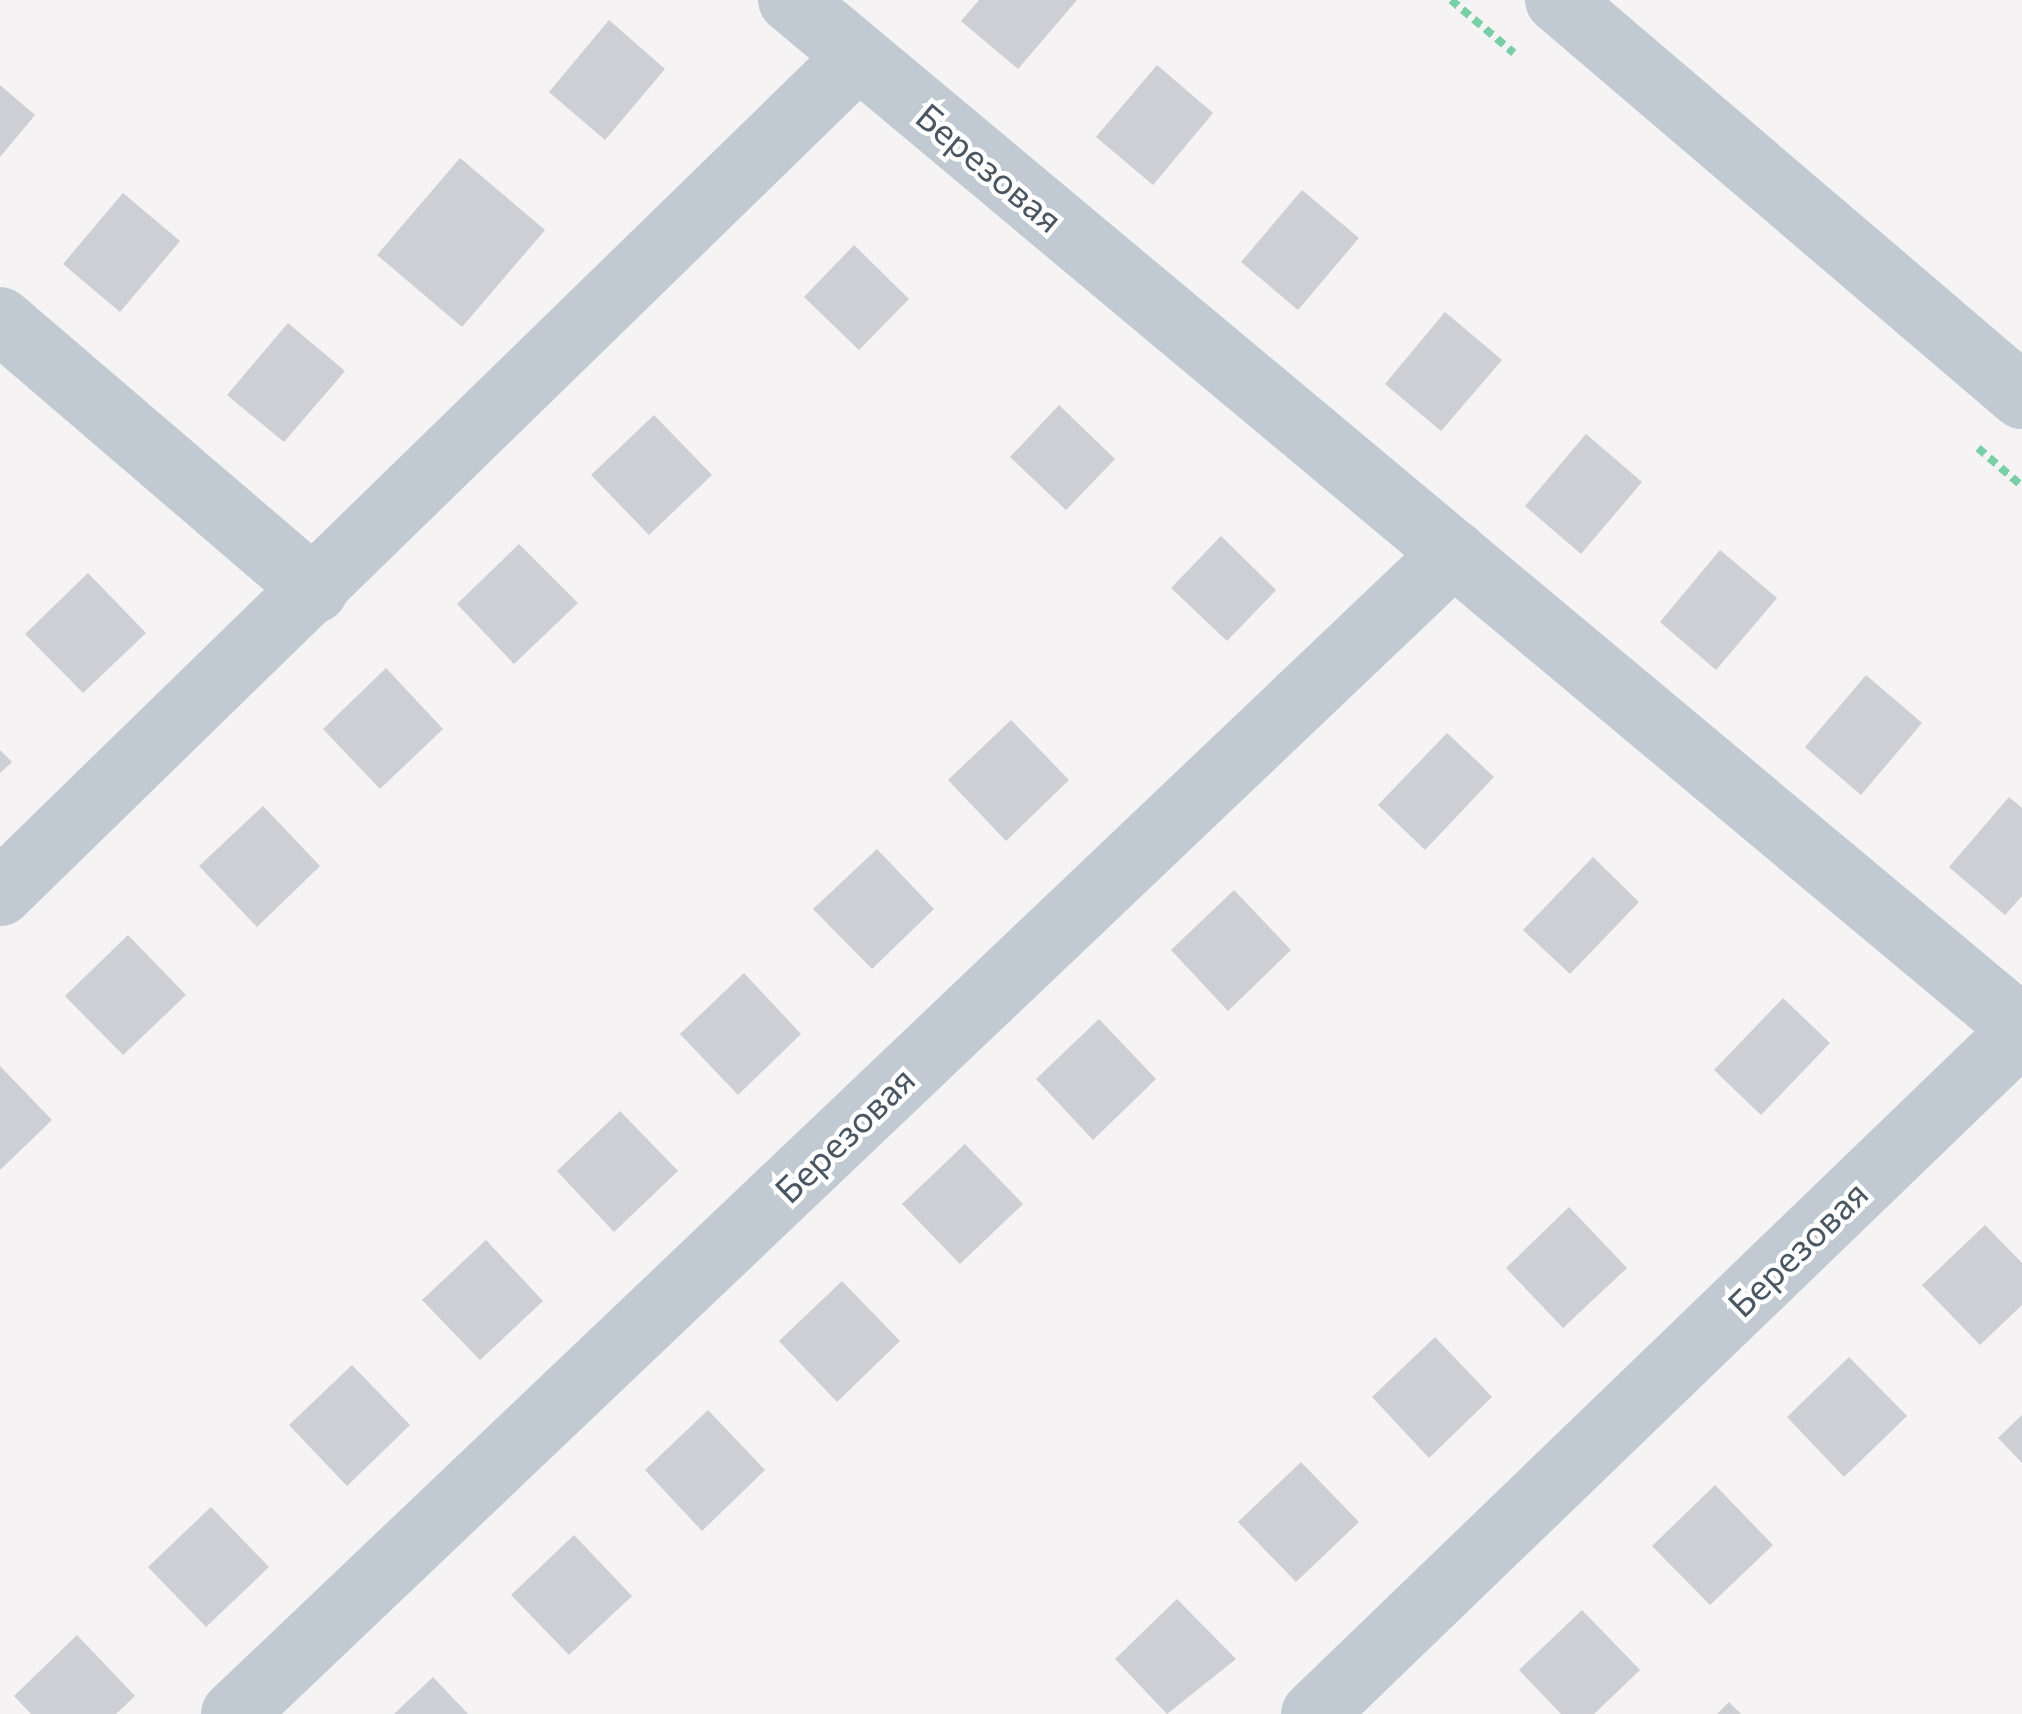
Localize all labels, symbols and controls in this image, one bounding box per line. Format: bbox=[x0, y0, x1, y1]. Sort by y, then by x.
street label: Березовая bbox=[908, 94, 1072, 240]
street label: Березовая bbox=[765, 1057, 923, 1211]
street label: Березовая bbox=[1718, 1171, 1876, 1325]

